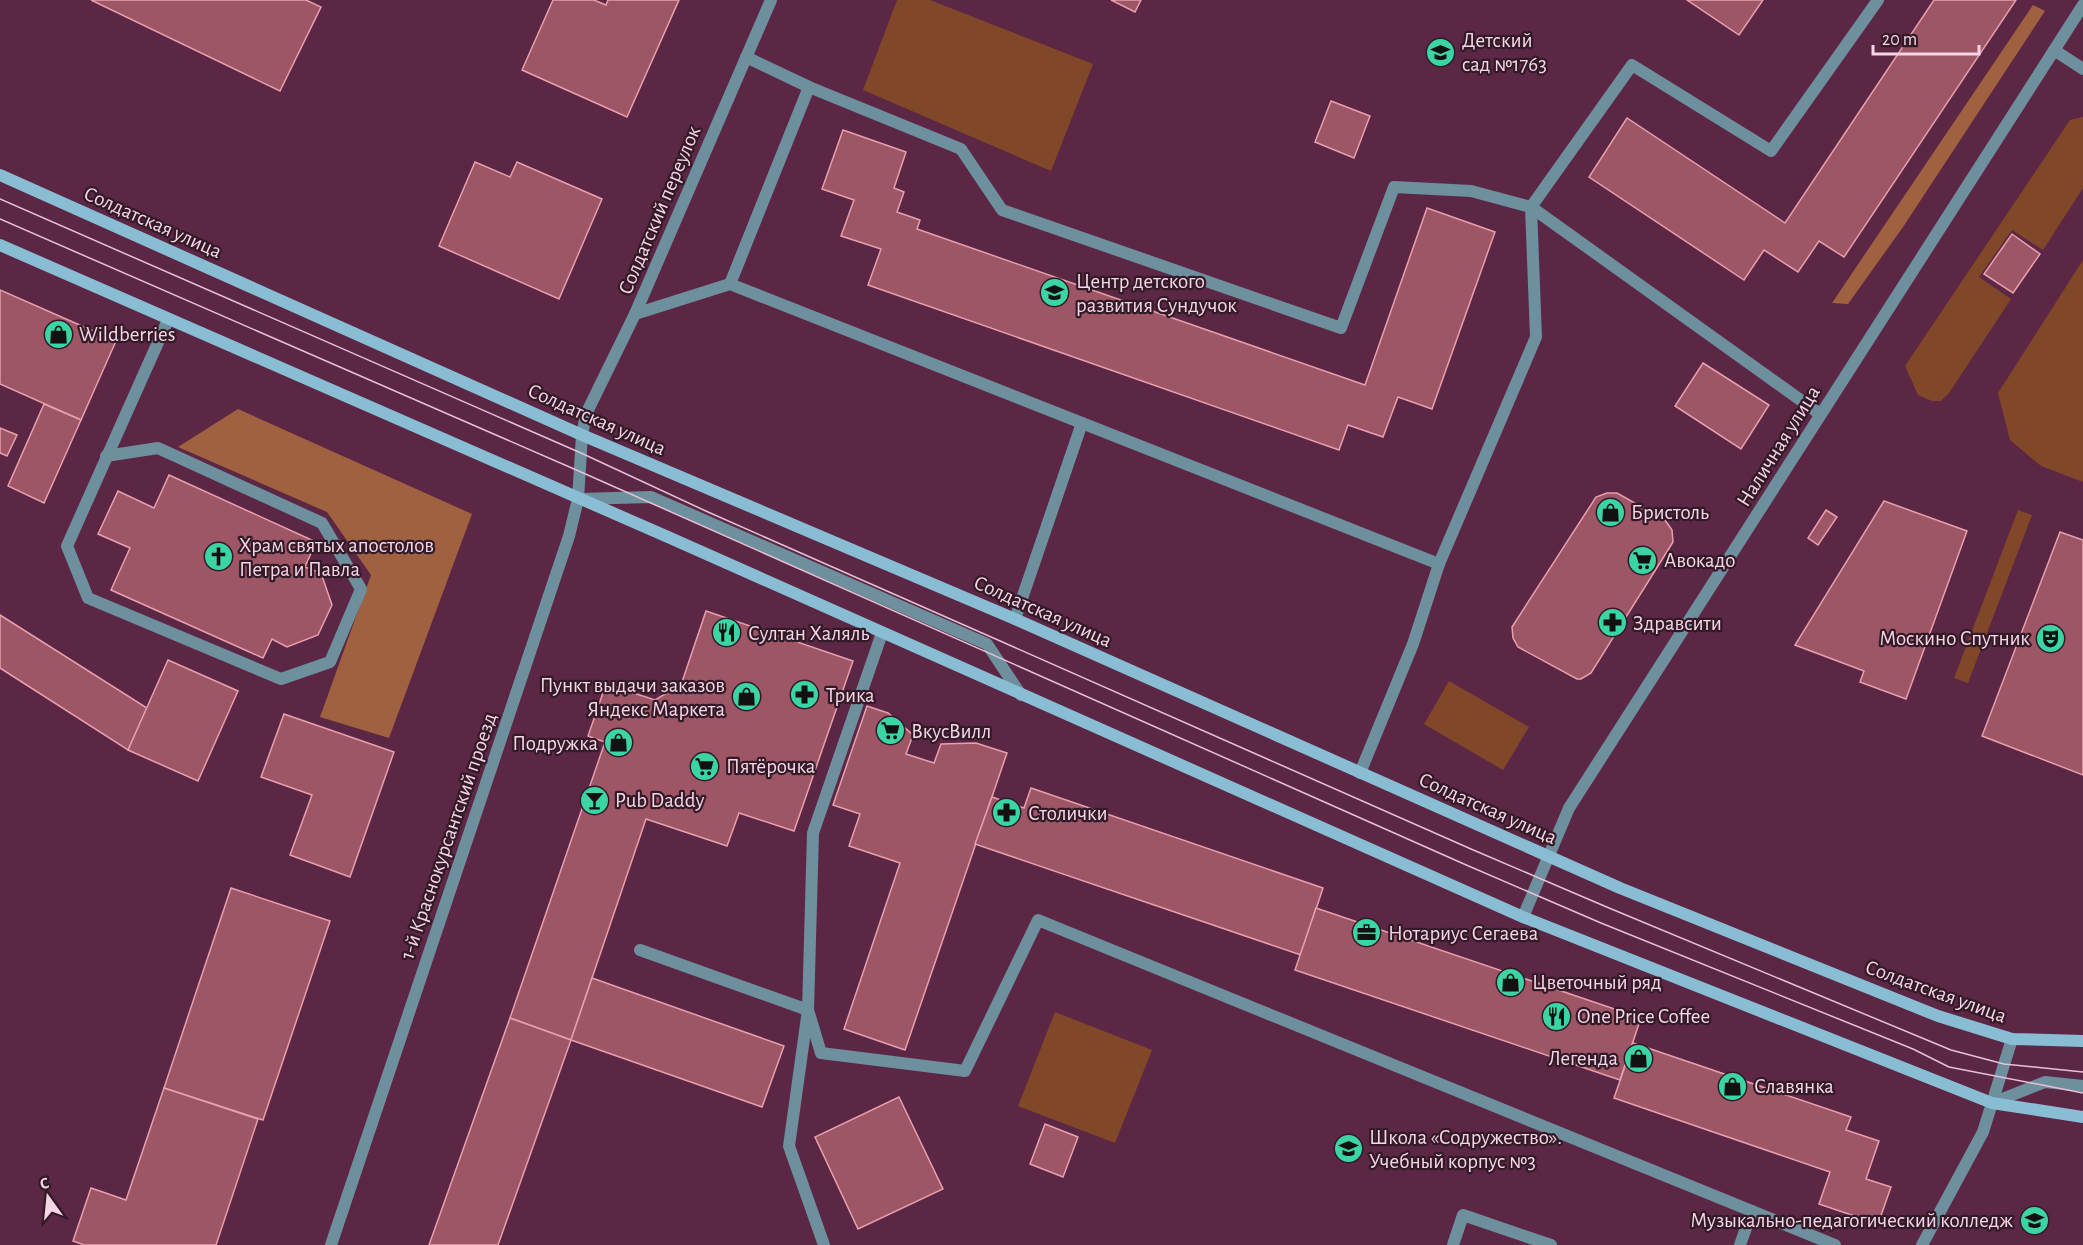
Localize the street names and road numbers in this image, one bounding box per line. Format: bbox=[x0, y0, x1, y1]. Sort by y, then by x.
street label: Солдатский переулок bbox=[614, 123, 705, 297]
street label: Солдатская улица bbox=[81, 183, 225, 262]
street label: Солдатская улица bbox=[525, 380, 669, 459]
street label: Наличная улица bbox=[1733, 382, 1824, 510]
street label: Солдатская улица bbox=[971, 572, 1115, 651]
street label: 1-й Краснокурсантский проезд bbox=[396, 710, 501, 962]
street label: Солдатская улица bbox=[1416, 769, 1560, 848]
street label: Солдатская улица bbox=[1862, 956, 2010, 1027]

